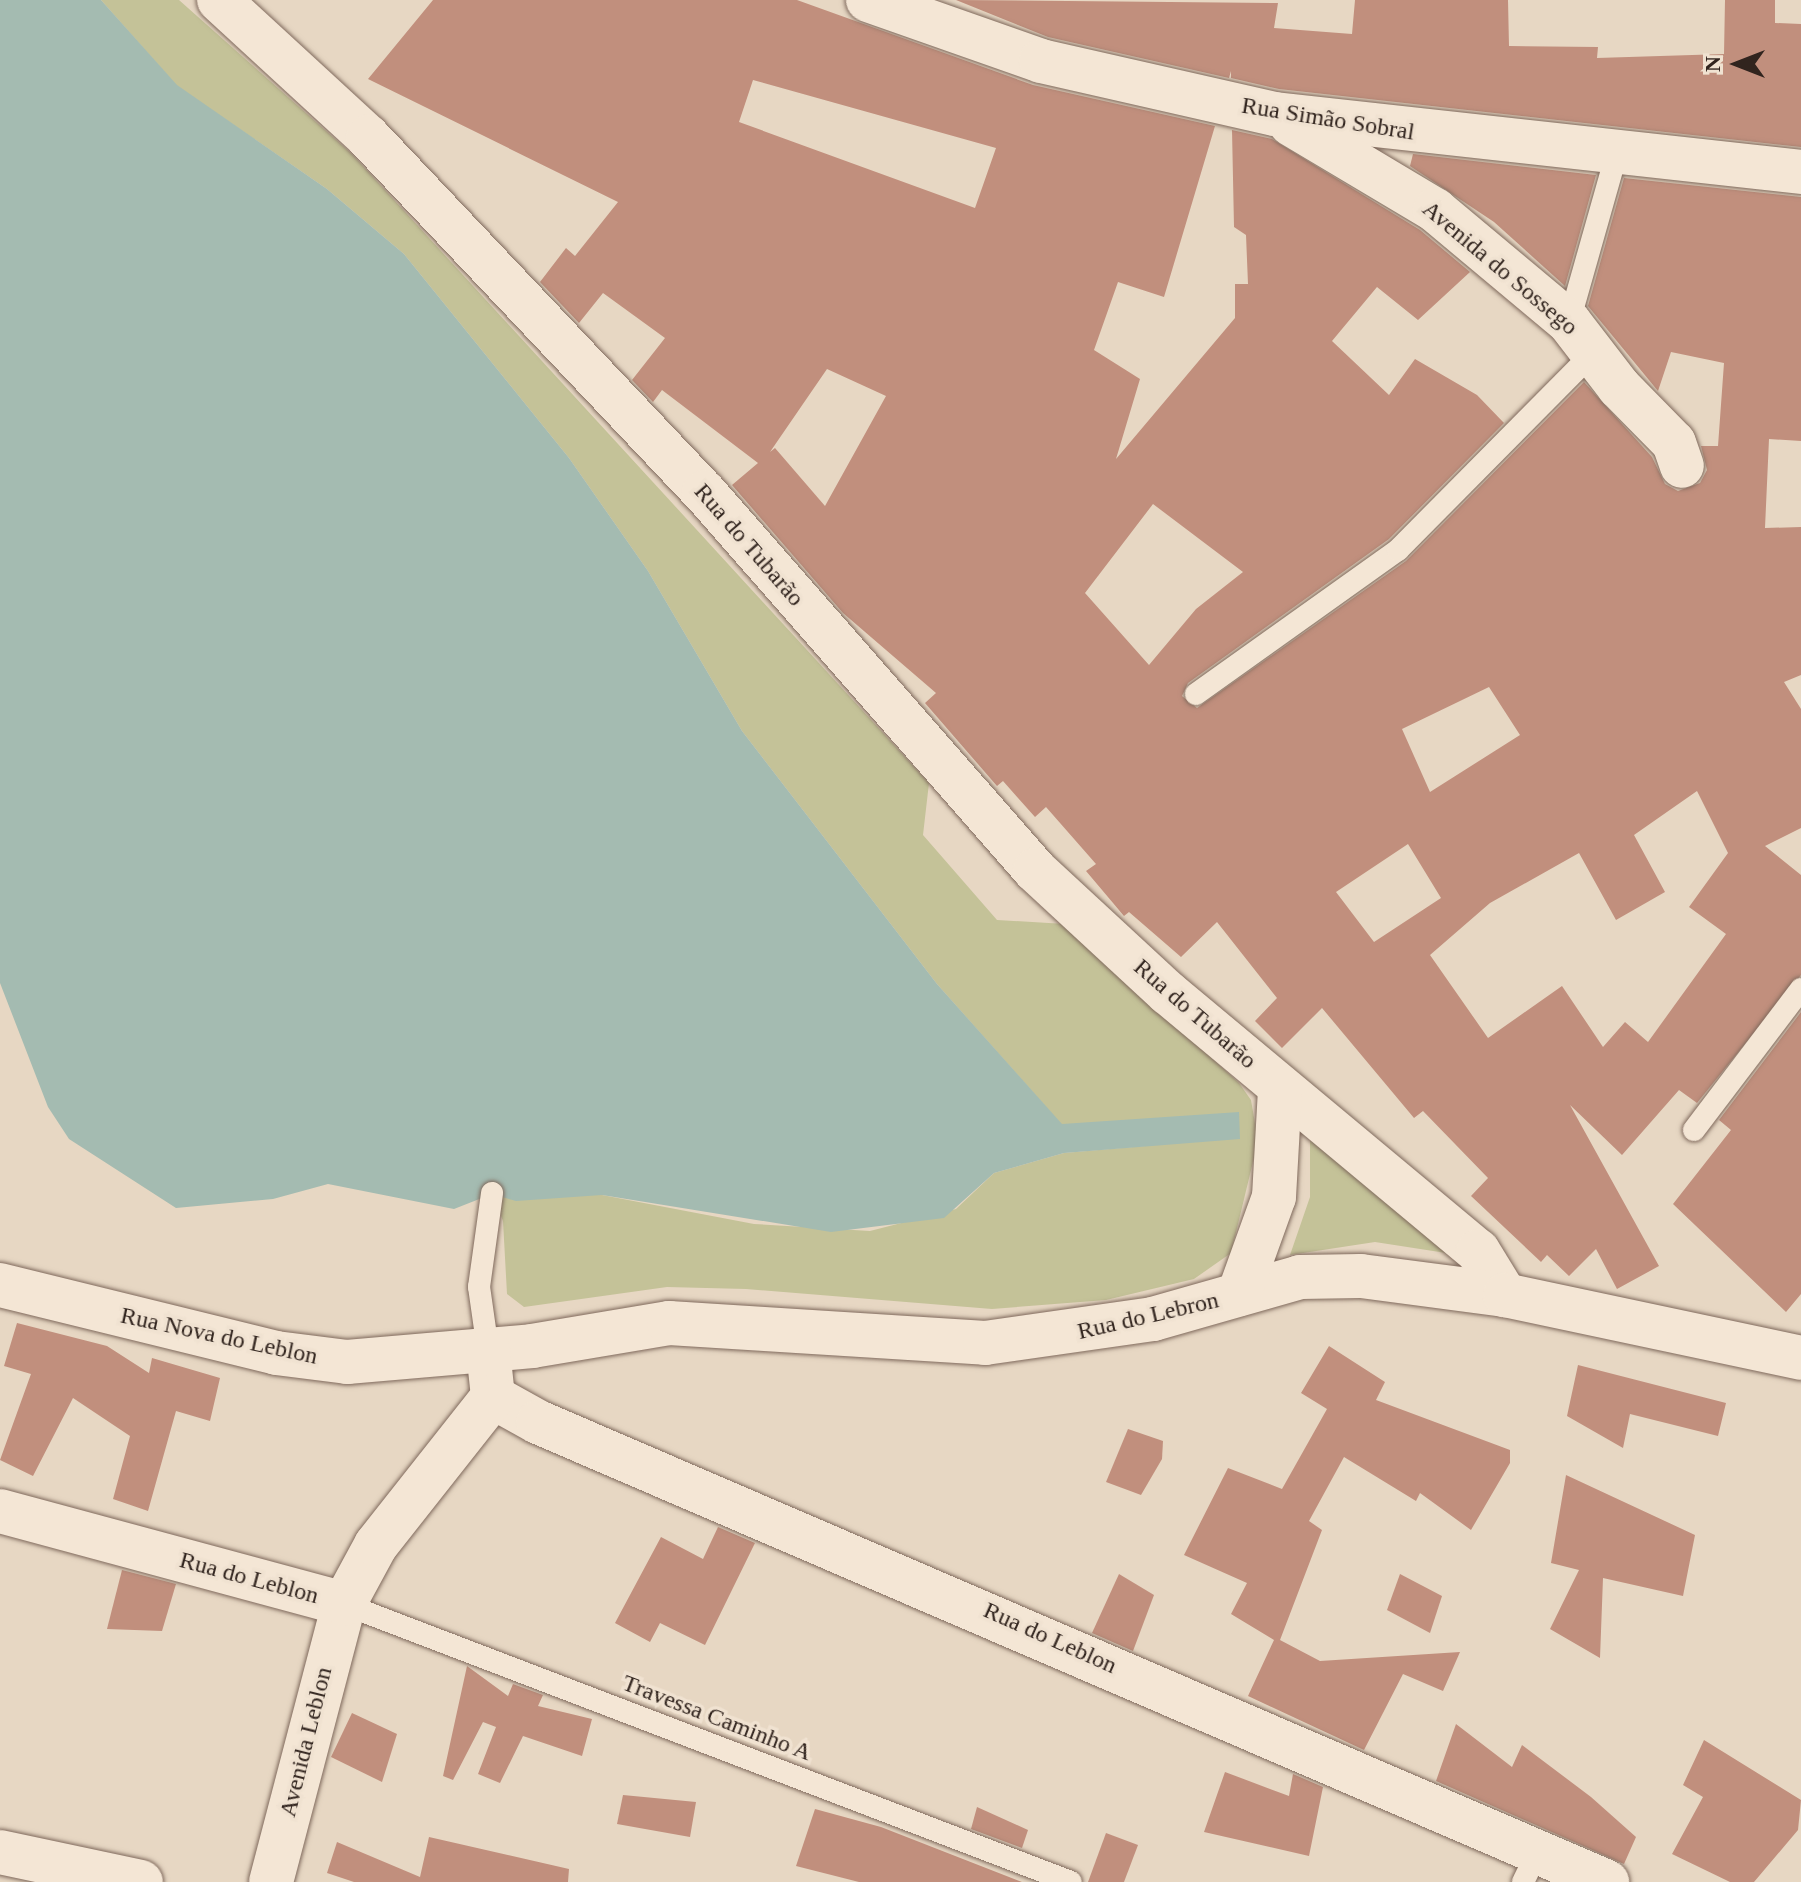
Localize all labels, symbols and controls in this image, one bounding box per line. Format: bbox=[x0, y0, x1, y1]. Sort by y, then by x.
north arrow bbox=[1697, 24, 1777, 104]
text: N bbox=[1700, 56, 1725, 72]
street label: Rua Simão Sobral bbox=[1239, 91, 1417, 147]
street label: Avenida do Sossego bbox=[1416, 195, 1584, 341]
street label: Rua do Tubarão bbox=[688, 478, 810, 612]
street label: Rua do Tubarão bbox=[1128, 953, 1262, 1075]
street label: Rua do Lebron bbox=[1075, 1286, 1221, 1346]
street label: Rua Nova do Leblon bbox=[118, 1301, 320, 1371]
street label: Rua do Leblon bbox=[176, 1546, 322, 1610]
street label: Rua do Leblon bbox=[979, 1596, 1121, 1680]
street label: Avenida Leblon bbox=[273, 1664, 339, 1820]
street label: Travessa Caminho A bbox=[618, 1668, 816, 1768]

